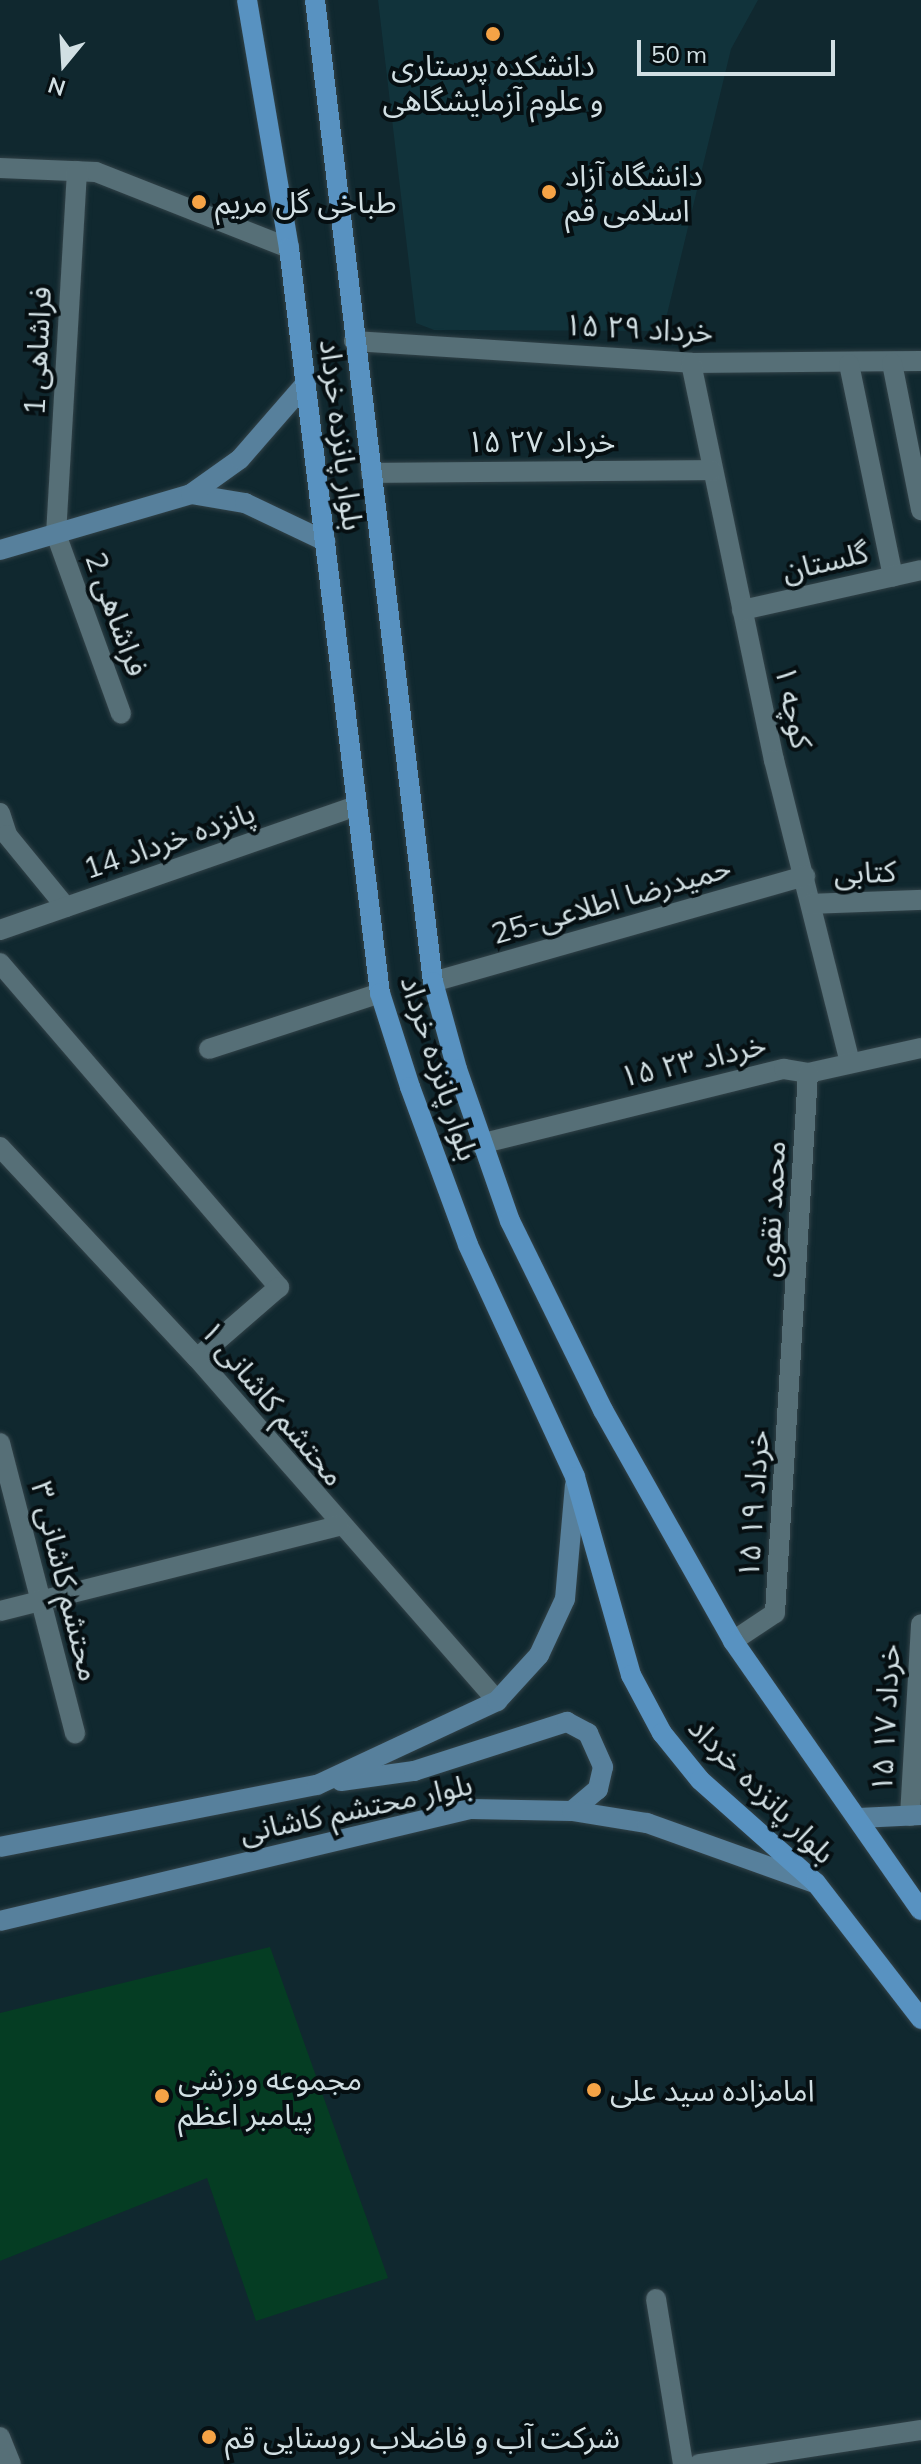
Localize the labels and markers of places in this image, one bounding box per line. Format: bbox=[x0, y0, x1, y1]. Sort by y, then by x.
marker: دانشکده پرستاری و علوم آزمایشگاهی bbox=[484, 25, 502, 43]
place label: دانشکده پرستاری و علوم آزمایشگاهی bbox=[383, 47, 603, 118]
place label: دانشگاه آزاد اسلامی قم bbox=[565, 157, 703, 228]
marker: دانشگاه آزاد اسلامی قم bbox=[540, 183, 558, 201]
place label: طباخی گل مریم bbox=[215, 184, 397, 220]
marker: طباخی گل مریم bbox=[190, 193, 208, 211]
place label: مجموعه ورزشی پیامبر اعظم bbox=[178, 2061, 362, 2132]
place label: امامزاده سید علی bbox=[610, 2072, 815, 2108]
marker: امامزاده سید علی bbox=[585, 2081, 603, 2099]
marker: مجموعه ورزشی پیامبر اعظم bbox=[153, 2087, 171, 2105]
place label: شرکت آب و فاضلاب روستایی قم bbox=[225, 2419, 620, 2455]
marker: شرکت آب و فاضلاب روستایی قم bbox=[200, 2428, 218, 2446]

